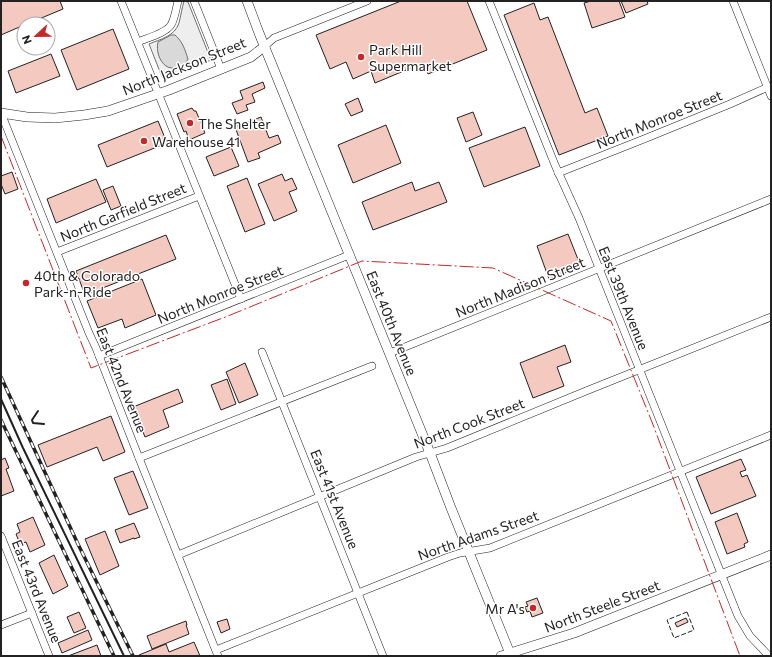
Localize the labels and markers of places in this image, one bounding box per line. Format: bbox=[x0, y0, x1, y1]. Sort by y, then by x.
place label: Park Hill Supermarket bbox=[369, 41, 452, 74]
marker: Park Hill Supermarket bbox=[356, 52, 366, 62]
place label: The Shelter bbox=[198, 115, 271, 132]
marker: The Shelter bbox=[185, 118, 195, 128]
place label: Warehouse 41 bbox=[152, 133, 240, 150]
marker: Warehouse 41 bbox=[139, 136, 149, 146]
place label: 40th & Colorado Park-n-Ride bbox=[34, 267, 140, 300]
marker: 40th & Colorado Park-n-Ride bbox=[21, 278, 31, 288]
place label: Mr A's bbox=[485, 600, 525, 617]
marker: Mr A's bbox=[528, 603, 538, 613]

